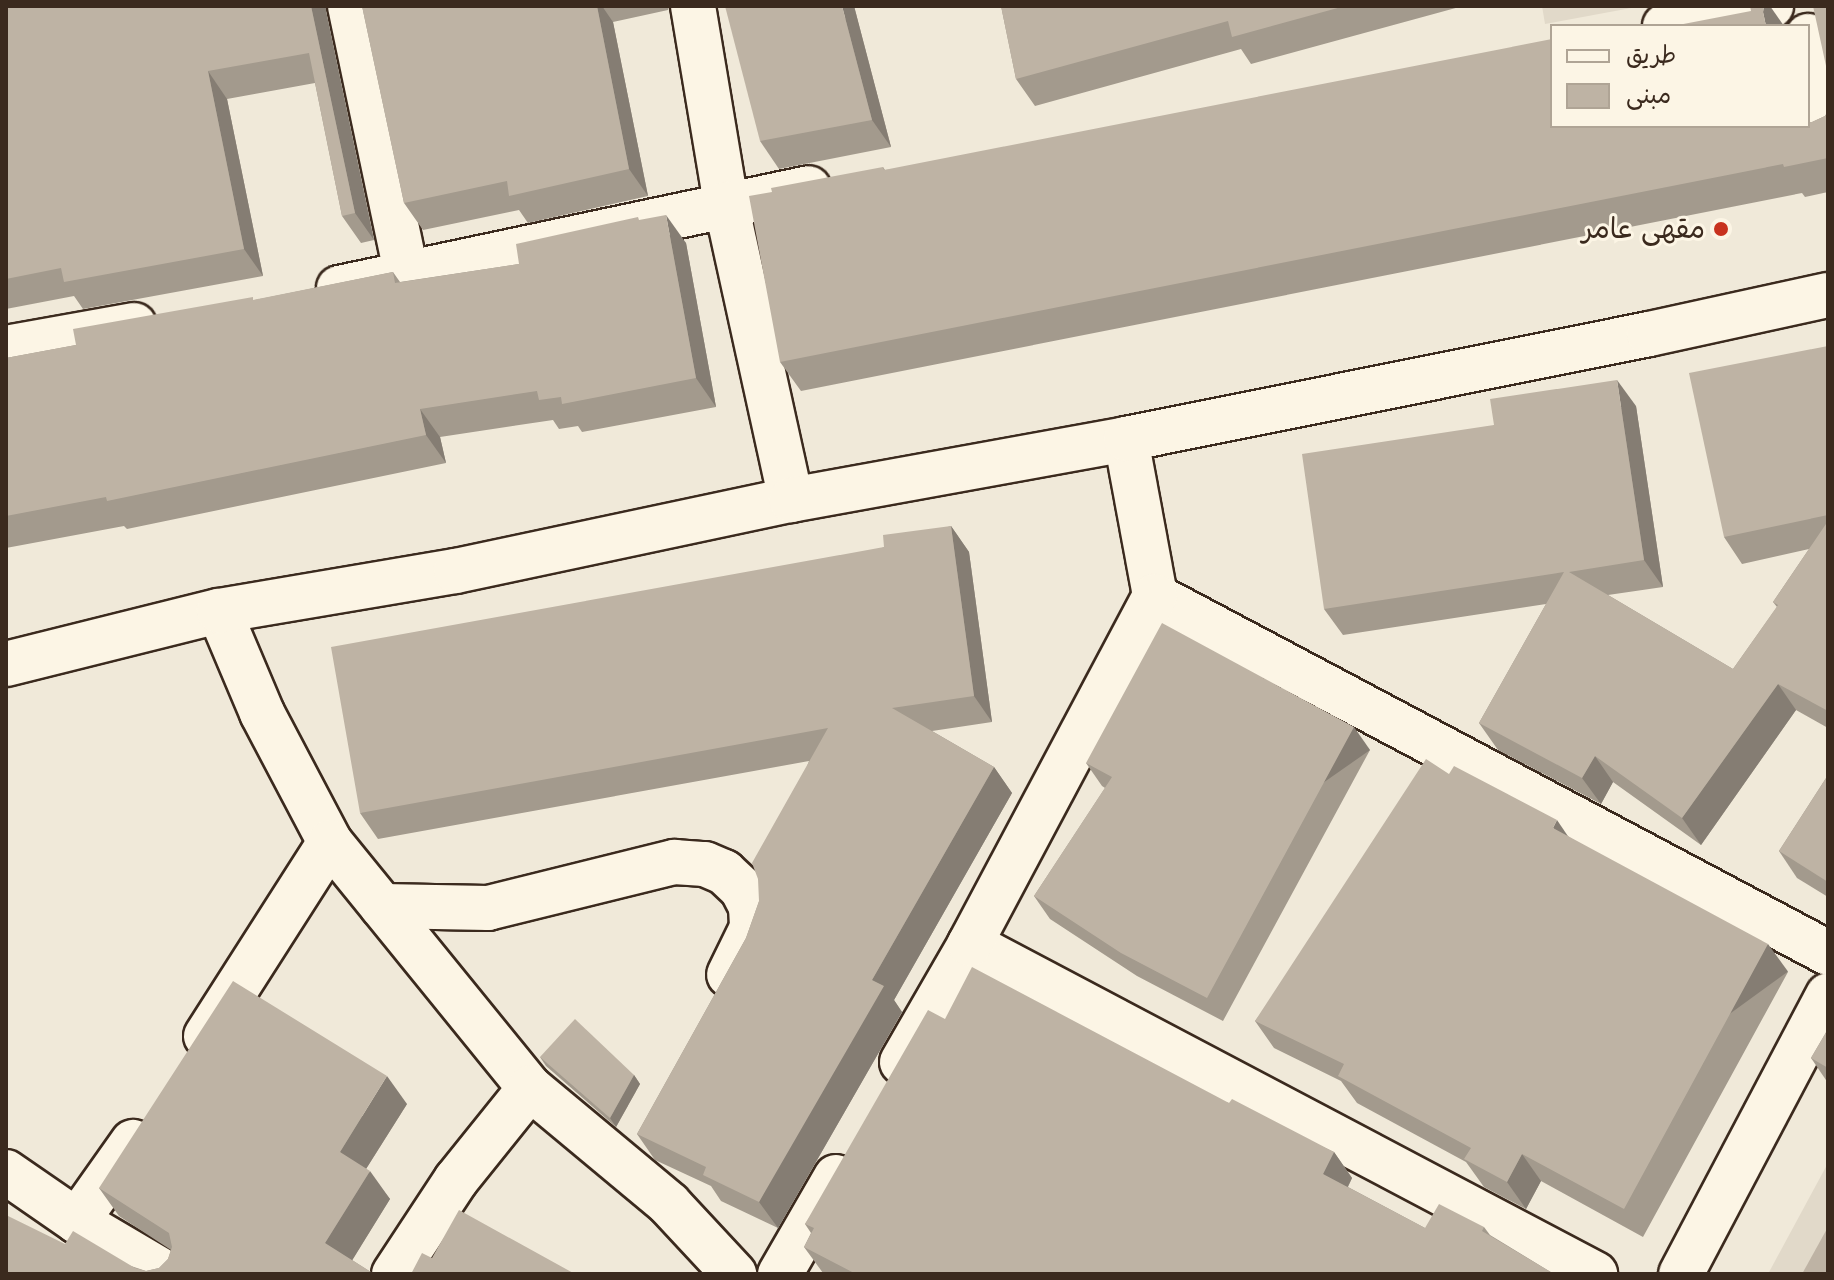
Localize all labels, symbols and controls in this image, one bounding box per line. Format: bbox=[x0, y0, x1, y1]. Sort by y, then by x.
legend bbox=[1550, 24, 1810, 128]
text: طريق bbox=[1626, 40, 1676, 70]
text: مبنى bbox=[1626, 80, 1671, 110]
place label: مقهى عامر bbox=[1582, 212, 1705, 246]
marker: مقهى عامر bbox=[1712, 220, 1730, 238]

